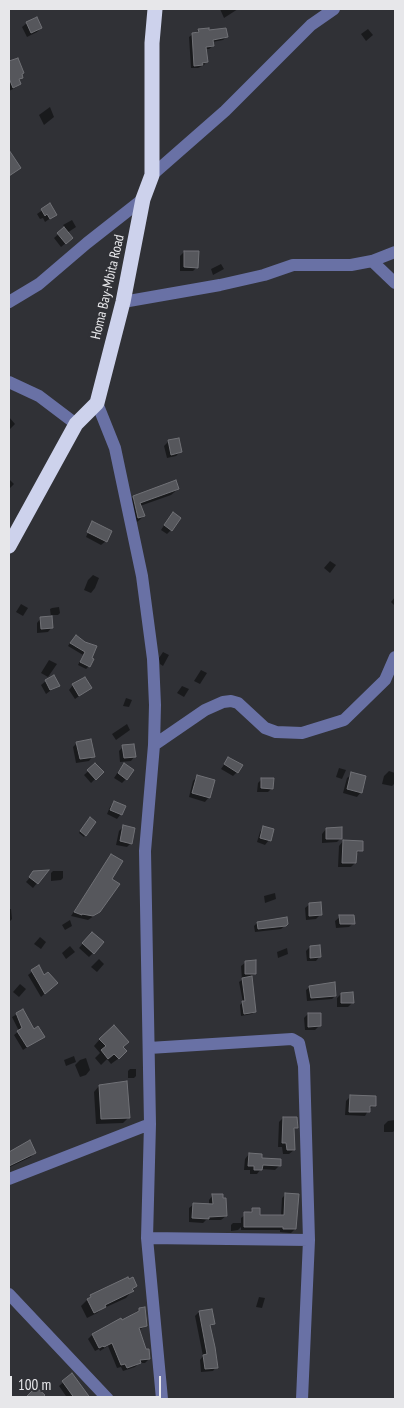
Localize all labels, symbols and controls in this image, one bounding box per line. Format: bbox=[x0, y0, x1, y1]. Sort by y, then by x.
street label: Homa Bay-Mbita Road bbox=[88, 233, 128, 341]
scale bar bbox=[12, 1366, 164, 1398]
text: 100 m bbox=[18, 1375, 51, 1394]

